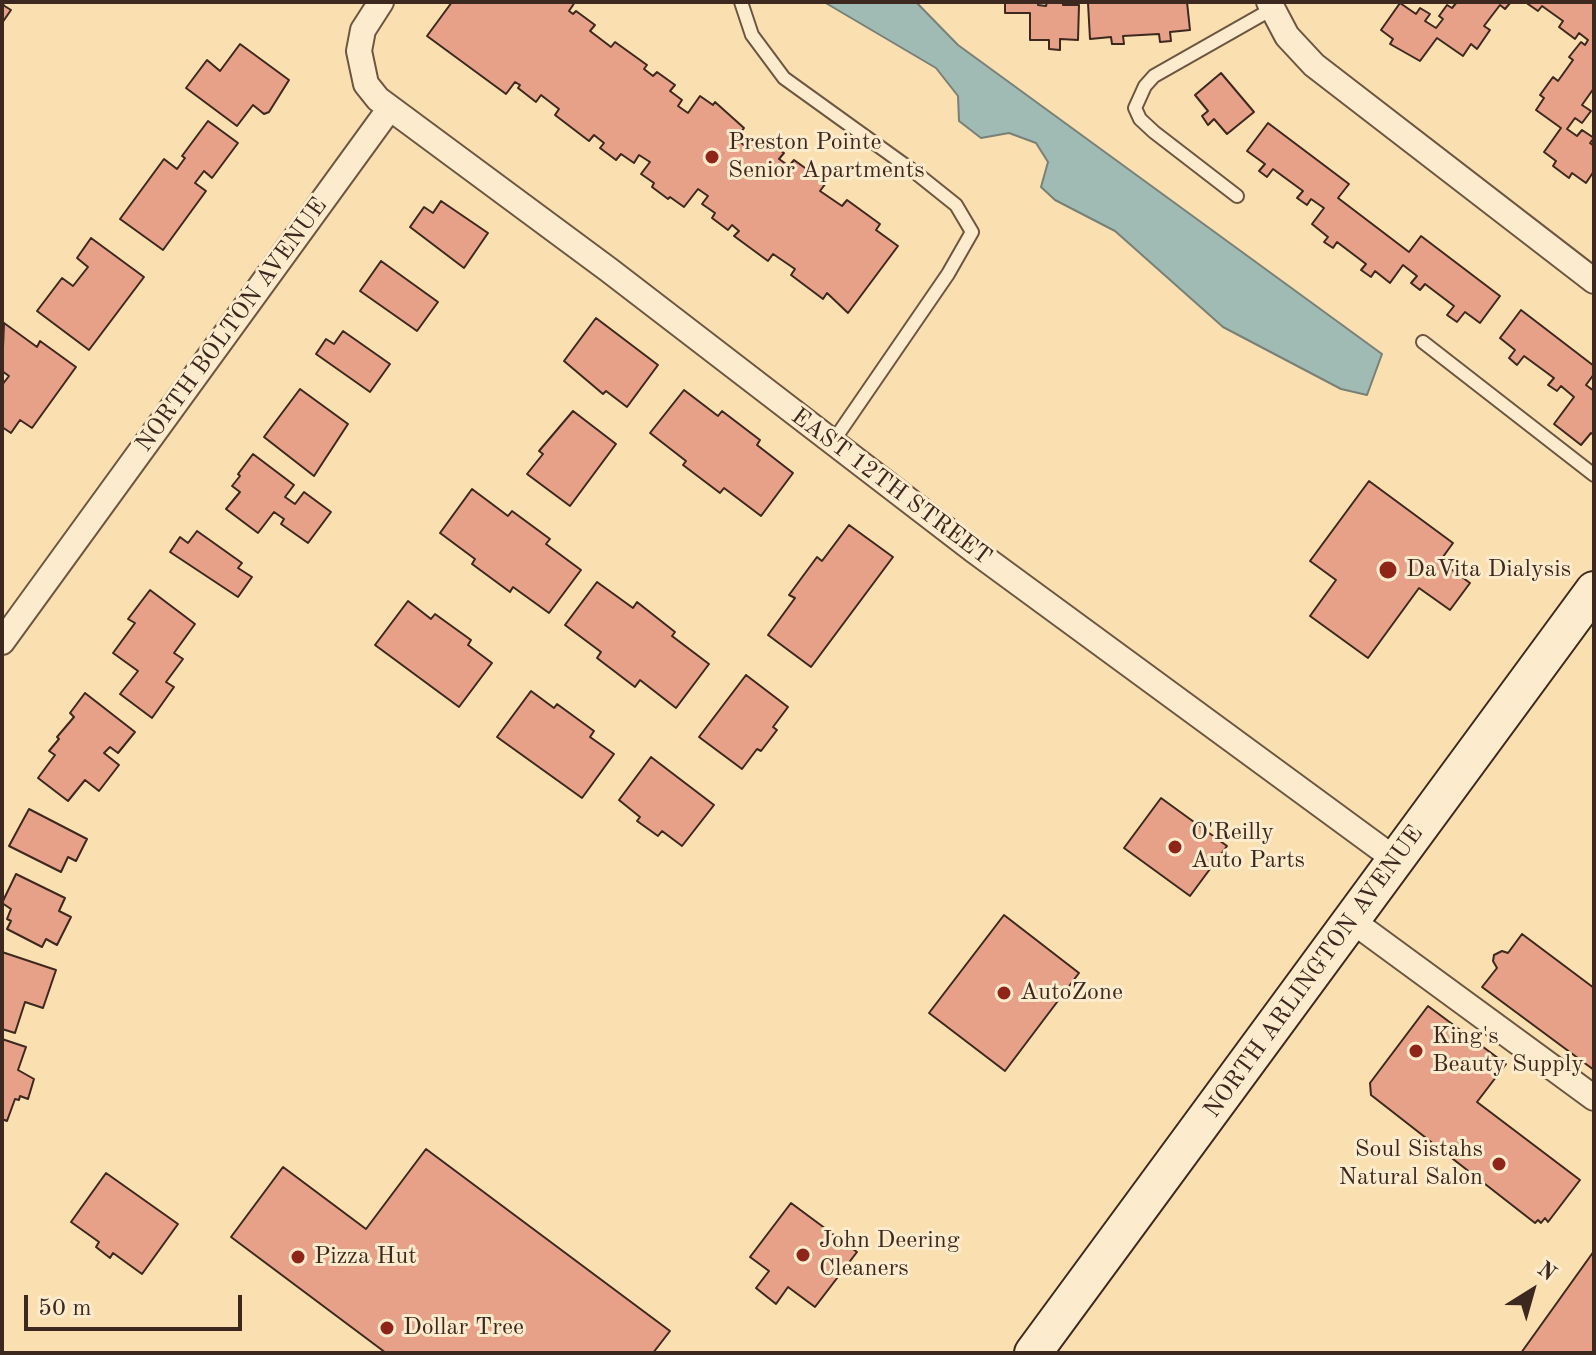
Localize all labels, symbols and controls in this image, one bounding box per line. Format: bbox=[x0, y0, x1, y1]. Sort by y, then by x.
place label: Preston Pointe Senior Apartments bbox=[728, 129, 925, 185]
marker: Preston Pointe Senior Apartments bbox=[703, 148, 721, 166]
street label: NORTH BOLTON AVENUE bbox=[130, 192, 334, 458]
street label: EAST 12TH STREET bbox=[785, 402, 997, 572]
place label: DaVita Dialysis bbox=[1406, 556, 1571, 584]
marker: DaVita Dialysis bbox=[1377, 559, 1399, 581]
place label: O'Reilly Auto Parts bbox=[1191, 819, 1305, 875]
street label: NORTH ARLINGTON AVENUE bbox=[1198, 820, 1430, 1124]
marker: O'Reilly Auto Parts bbox=[1166, 838, 1184, 856]
place label: AutoZone bbox=[1020, 979, 1123, 1007]
marker: AutoZone bbox=[995, 984, 1013, 1002]
place label: King's Beauty Supply bbox=[1432, 1023, 1584, 1079]
marker: King's Beauty Supply bbox=[1407, 1042, 1425, 1060]
place label: Soul Sistahs Natural Salon bbox=[1338, 1136, 1483, 1192]
marker: Soul Sistahs Natural Salon bbox=[1490, 1155, 1508, 1173]
place label: John Deering Cleaners bbox=[819, 1227, 960, 1283]
place label: Pizza Hut bbox=[314, 1243, 417, 1271]
marker: John Deering Cleaners bbox=[794, 1246, 812, 1264]
marker: Pizza Hut bbox=[289, 1248, 307, 1266]
north arrow bbox=[1492, 1251, 1572, 1331]
text: N bbox=[1533, 1258, 1560, 1286]
scale bar bbox=[28, 1279, 246, 1329]
text: 50 m bbox=[38, 1297, 92, 1321]
place label: Dollar Tree bbox=[403, 1314, 524, 1342]
marker: Dollar Tree bbox=[378, 1319, 396, 1337]

